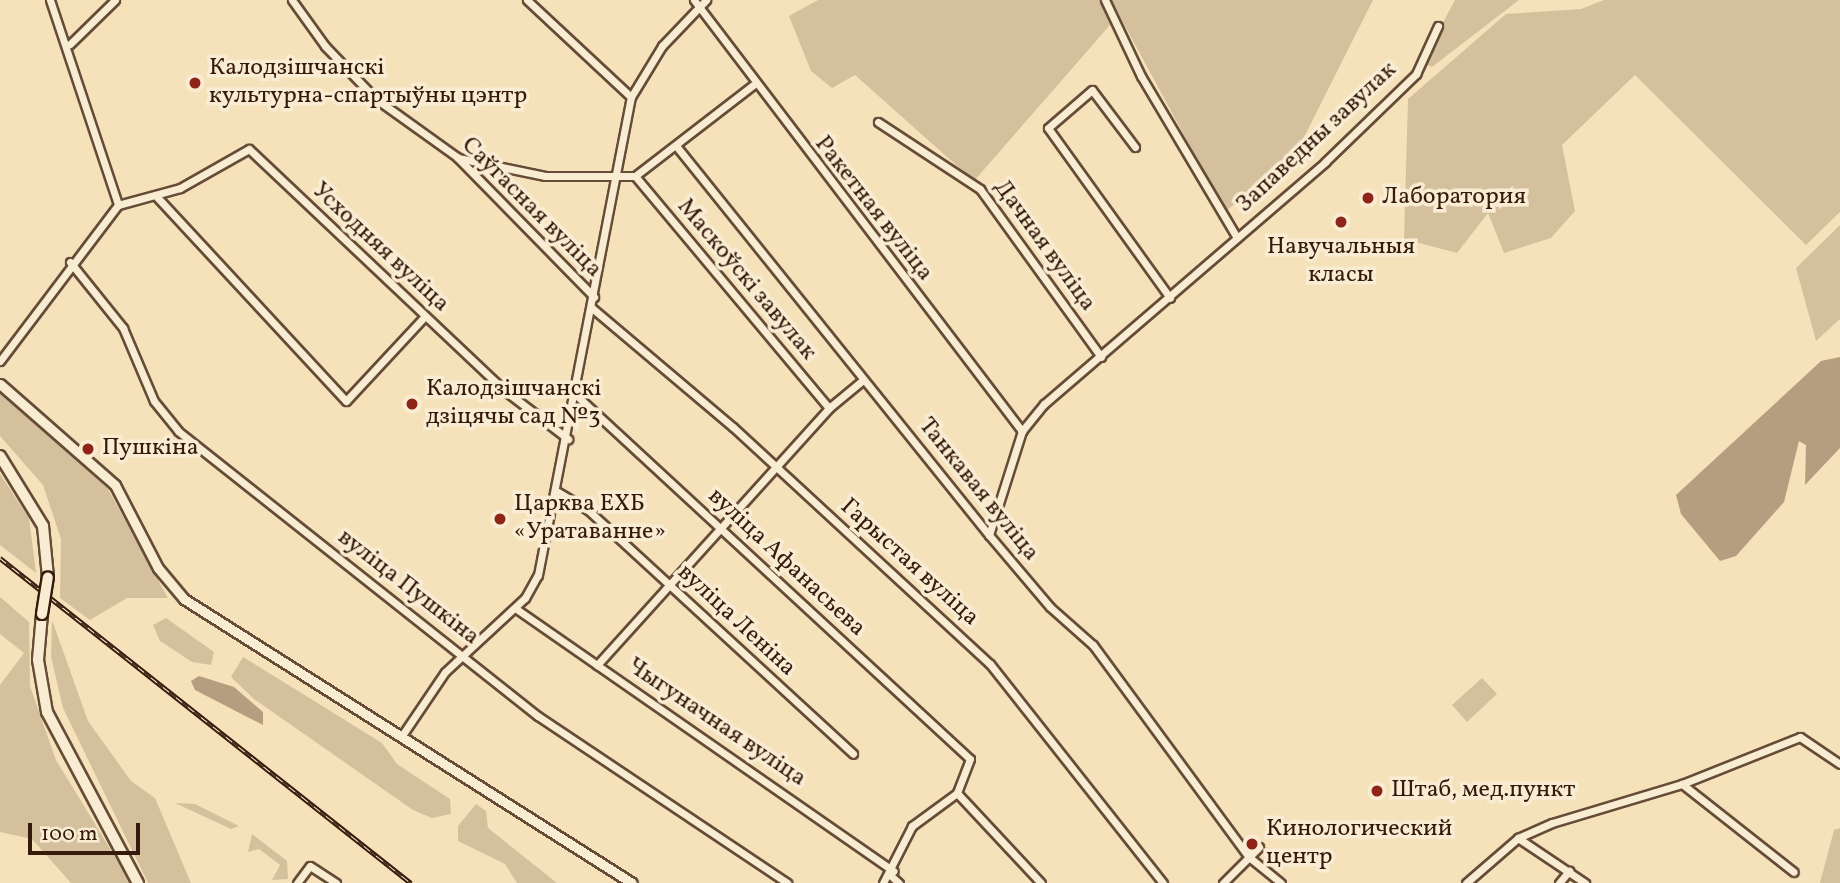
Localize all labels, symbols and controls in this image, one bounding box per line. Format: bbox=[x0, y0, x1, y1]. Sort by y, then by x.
place label: Калодзішчанскі культурна-спартыўны цэнтр bbox=[209, 55, 527, 111]
street label: Запаведны завулак bbox=[1231, 56, 1403, 220]
marker: Калодзішчанскі культурна-спартыўны цэнтр bbox=[187, 75, 203, 91]
street label: Ракетная вуліца bbox=[807, 131, 939, 287]
street label: Саўгасная вуліца bbox=[455, 132, 607, 284]
street label: Дачная вуліца bbox=[987, 175, 1101, 317]
street label: Усходняя вуліца bbox=[305, 177, 455, 319]
place label: Лаборатория bbox=[1382, 184, 1526, 212]
marker: Лаборатория bbox=[1360, 190, 1376, 206]
street label: Маскоўскі завулак bbox=[670, 193, 822, 367]
marker: Навучальныя класы bbox=[1333, 214, 1349, 230]
place label: Навучальныя класы bbox=[1267, 234, 1415, 290]
place label: Калодзішчанскі дзіцячы сад №3 bbox=[426, 376, 601, 432]
marker: Калодзішчанскі дзіцячы сад №3 bbox=[404, 396, 420, 412]
street label: Танкавая вуліца bbox=[911, 413, 1045, 567]
place label: Пушкіна bbox=[102, 435, 199, 463]
marker: Пушкіна bbox=[80, 441, 96, 457]
street label: вуліца Афанасьева bbox=[701, 483, 871, 643]
place label: Царква ЕХБ «Уратаванне» bbox=[514, 491, 666, 547]
street label: Гарыстая вуліца bbox=[834, 493, 984, 633]
marker: Царква ЕХБ «Уратаванне» bbox=[492, 511, 508, 527]
street label: вуліца Пушкіна bbox=[331, 524, 485, 652]
street label: вуліца Леніна bbox=[671, 559, 801, 683]
street label: Чыгуначная вуліца bbox=[621, 652, 811, 794]
place label: Штаб, мeд.пункт bbox=[1391, 777, 1575, 805]
marker: Штаб, мeд.пункт bbox=[1369, 783, 1385, 799]
scale bar bbox=[32, 810, 144, 854]
place label: Кинологический центр bbox=[1266, 816, 1452, 872]
text: 100 m bbox=[41, 820, 98, 849]
marker: Кинологический центр bbox=[1244, 836, 1260, 852]

